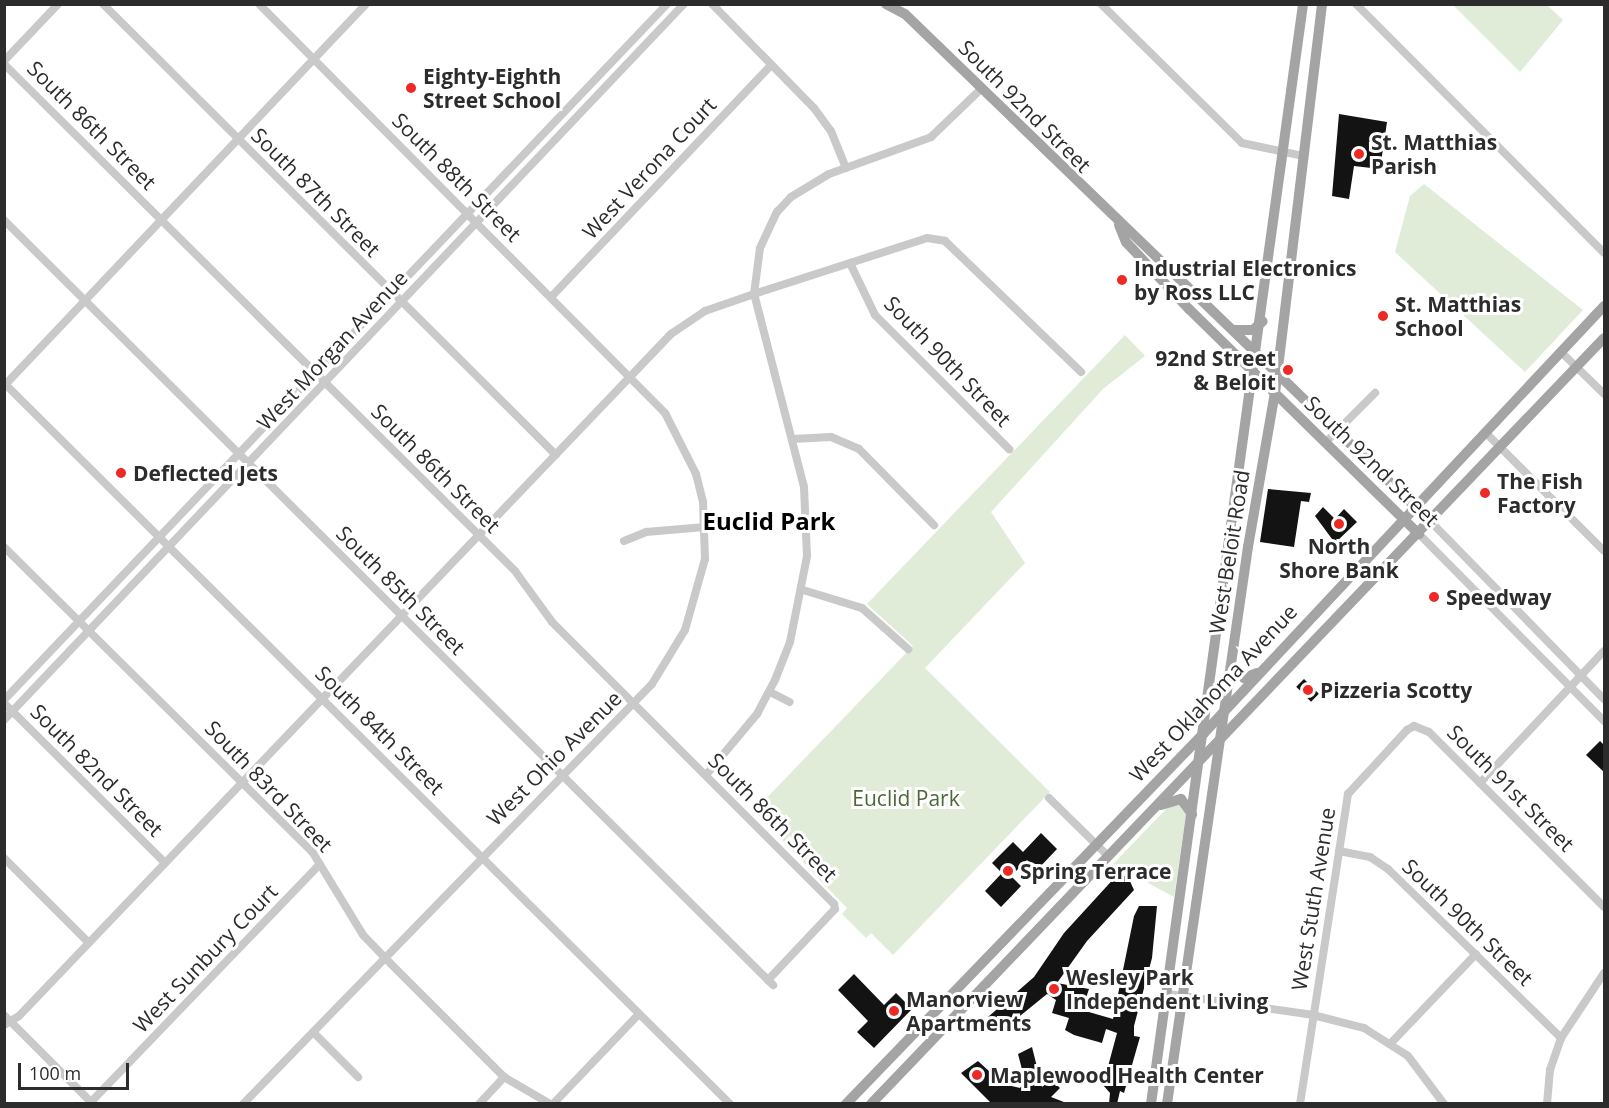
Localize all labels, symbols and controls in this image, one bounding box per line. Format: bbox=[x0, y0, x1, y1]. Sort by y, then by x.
street label: South 92nd Street bbox=[954, 35, 1096, 177]
street label: South 86th Street bbox=[23, 56, 161, 194]
place label: Eighty-Eighth Street School bbox=[423, 63, 561, 113]
marker: Eighty-Eighth Street School bbox=[404, 81, 418, 95]
street label: West Verona Court bbox=[577, 92, 721, 244]
street label: South 88th Street bbox=[388, 108, 526, 246]
street label: South 87th Street bbox=[247, 123, 385, 261]
place label: St. Matthias Parish bbox=[1371, 129, 1497, 179]
marker: St. Matthias Parish bbox=[1352, 147, 1366, 161]
place label: Industrial Electronics by Ross LLC bbox=[1134, 255, 1356, 305]
street label: West Morgan Avenue bbox=[252, 265, 412, 435]
marker: Industrial Electronics by Ross LLC bbox=[1115, 273, 1129, 287]
street label: South 90th Street bbox=[879, 291, 1017, 431]
place label: St. Matthias School bbox=[1395, 291, 1521, 341]
marker: St. Matthias School bbox=[1376, 309, 1390, 323]
place label: 92nd Street & Beloit bbox=[1155, 345, 1276, 395]
marker: 92nd Street & Beloit bbox=[1281, 363, 1295, 377]
street label: South 92nd Street bbox=[1300, 391, 1444, 531]
street label: South 86th Street bbox=[367, 399, 505, 537]
place label: Deflected Jets bbox=[133, 460, 278, 486]
marker: Deflected Jets bbox=[114, 466, 128, 480]
street label: West Beloit Road bbox=[1204, 468, 1254, 636]
place label: The Fish Factory bbox=[1497, 468, 1583, 518]
marker: The Fish Factory bbox=[1478, 486, 1492, 500]
district label: Euclid Park bbox=[703, 507, 835, 535]
marker: North Shore Bank bbox=[1332, 517, 1346, 531]
street label: South 85th Street bbox=[332, 521, 470, 659]
place label: North Shore Bank bbox=[1279, 533, 1399, 583]
place label: Speedway bbox=[1446, 584, 1552, 610]
marker: Speedway bbox=[1427, 590, 1441, 604]
street label: West Oklahoma Avenue bbox=[1124, 599, 1302, 787]
street label: South 84th Street bbox=[311, 661, 449, 799]
place label: Pizzeria Scotty bbox=[1320, 677, 1472, 703]
marker: Pizzeria Scotty bbox=[1301, 683, 1315, 697]
street label: West Ohio Avenue bbox=[482, 686, 626, 830]
street label: South 82nd Street bbox=[26, 699, 168, 841]
street label: South 83rd Street bbox=[200, 715, 338, 857]
street label: South 91st Street bbox=[1443, 720, 1579, 856]
street label: South 86th Street bbox=[704, 748, 842, 886]
park label: Euclid Park bbox=[852, 785, 960, 811]
street label: West Stuth Avenue bbox=[1286, 806, 1340, 992]
street label: South 90th Street bbox=[1398, 853, 1538, 991]
place label: Spring Terrace bbox=[1020, 858, 1171, 884]
marker: Spring Terrace bbox=[1001, 864, 1015, 878]
street label: West Sunbury Court bbox=[128, 879, 282, 1037]
place label: Wesley Park Independent Living bbox=[1066, 964, 1268, 1014]
marker: Wesley Park Independent Living bbox=[1047, 982, 1061, 996]
place label: Manorview Apartments bbox=[906, 986, 1031, 1036]
marker: Manorview Apartments bbox=[887, 1004, 901, 1018]
scale bar bbox=[21, 1051, 132, 1089]
text: 100 m bbox=[29, 1061, 81, 1085]
place label: Maplewood Health Center bbox=[990, 1062, 1264, 1088]
marker: Maplewood Health Center bbox=[968, 1066, 986, 1084]

